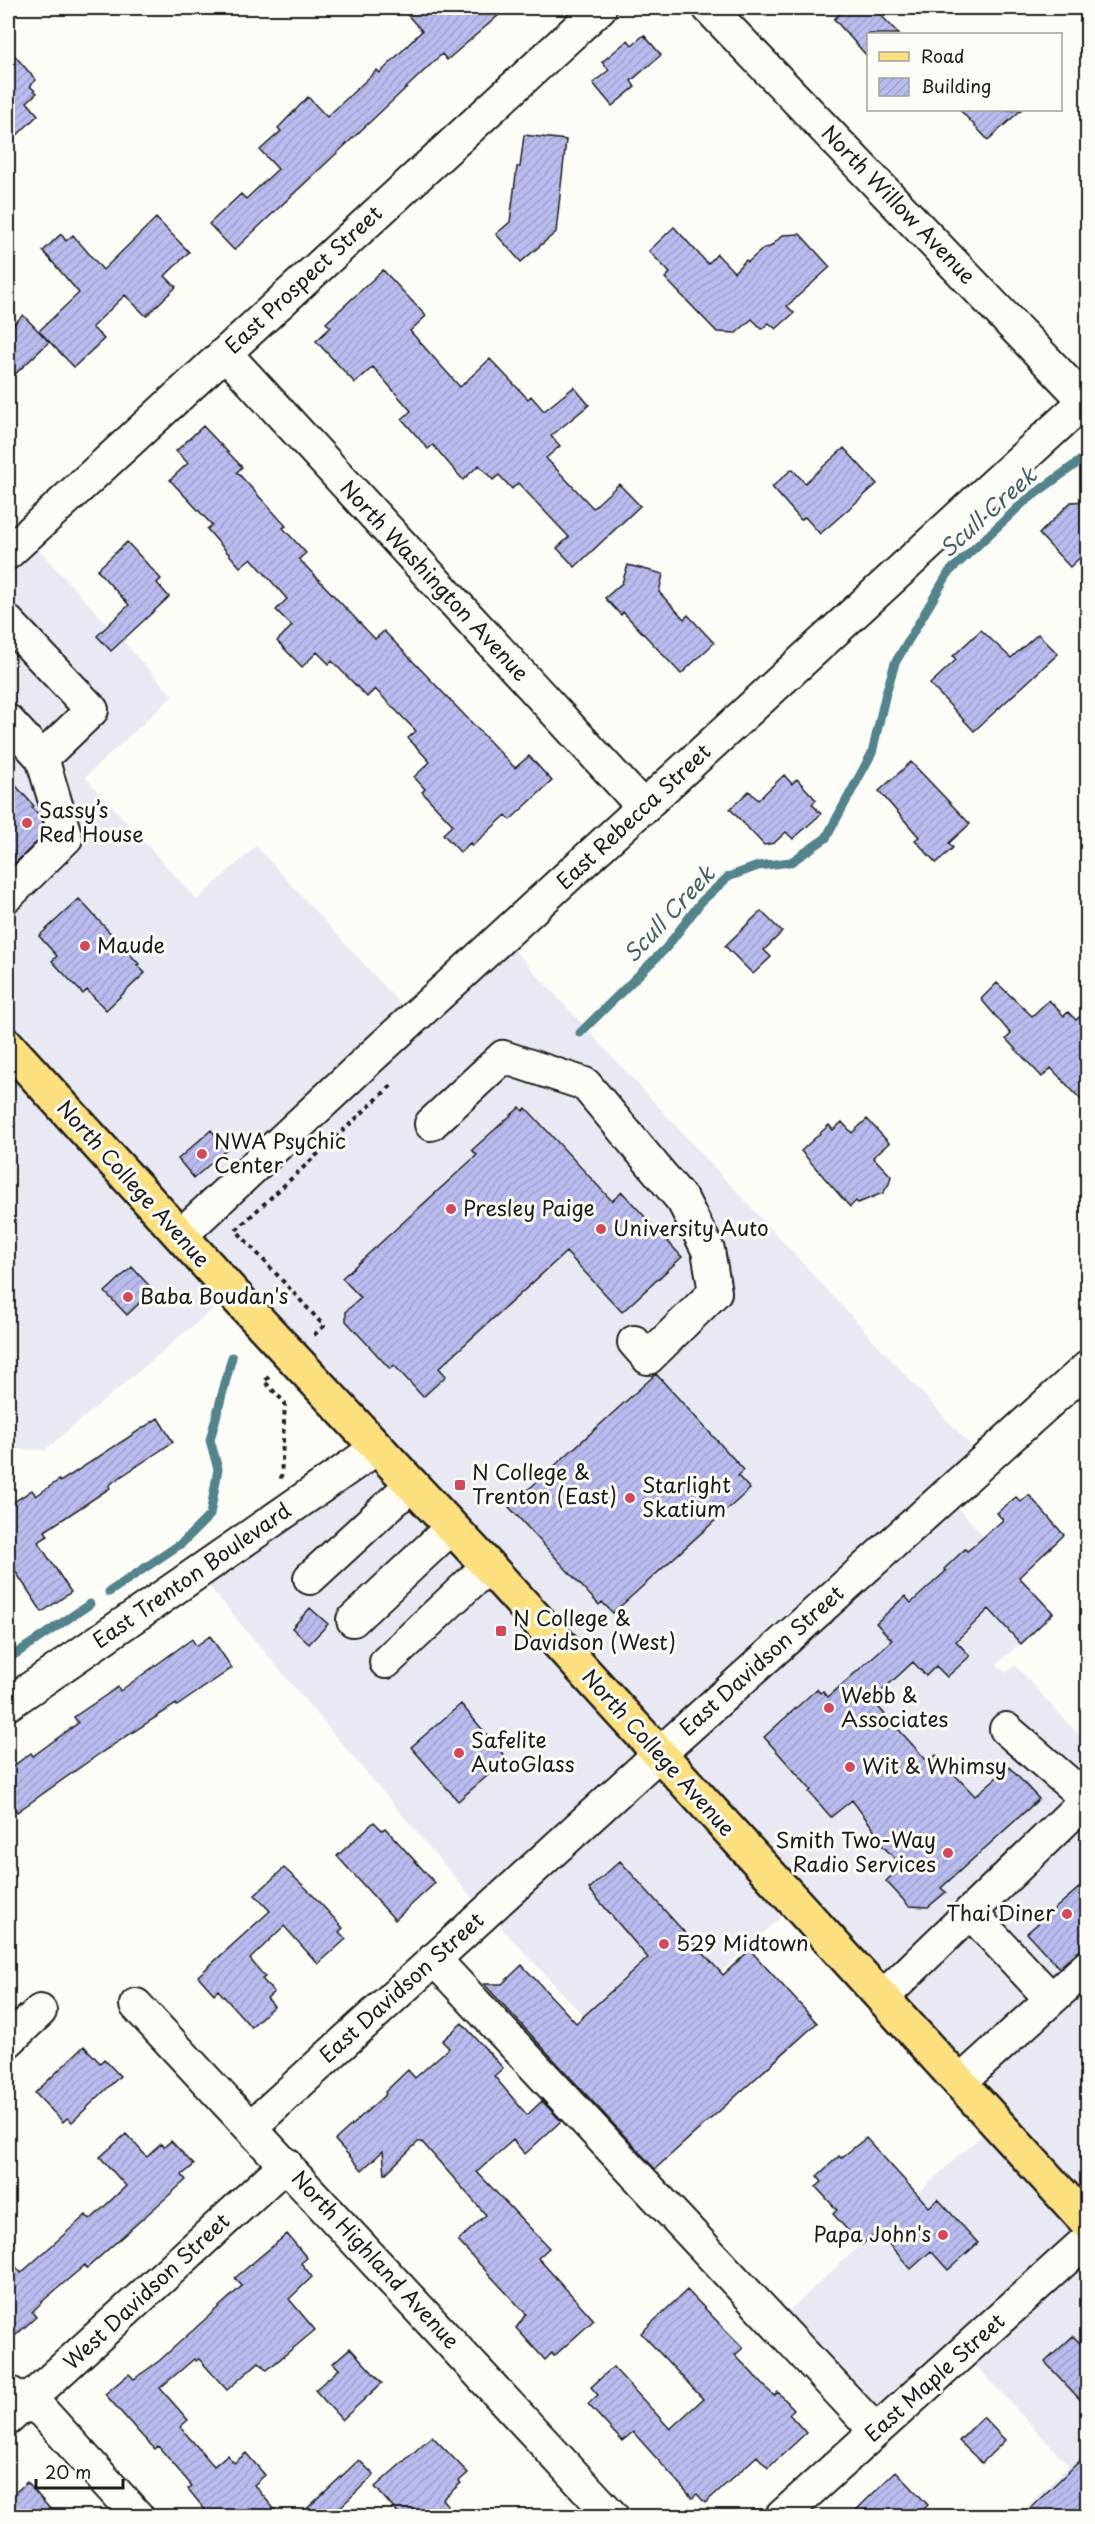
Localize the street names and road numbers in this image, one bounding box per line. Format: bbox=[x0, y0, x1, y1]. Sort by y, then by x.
street label: North Willow Avenue bbox=[815, 117, 984, 290]
street label: East Prospect Street bbox=[217, 197, 389, 360]
street label: North Washington Avenue bbox=[334, 472, 537, 687]
street label: East Rebecca Street bbox=[548, 735, 717, 896]
street label: North College Avenue bbox=[51, 1092, 218, 1273]
street label: East Trenton Boulevard bbox=[85, 1494, 297, 1655]
street label: East Davidson Street bbox=[671, 1577, 850, 1742]
street label: North College Avenue bbox=[576, 1661, 743, 1842]
street label: East Davidson Street bbox=[311, 1904, 490, 2069]
street label: North Highland Avenue bbox=[285, 2162, 468, 2355]
street label: West Davidson Street bbox=[55, 2205, 236, 2376]
street label: East Maple Street bbox=[856, 2305, 1011, 2448]

